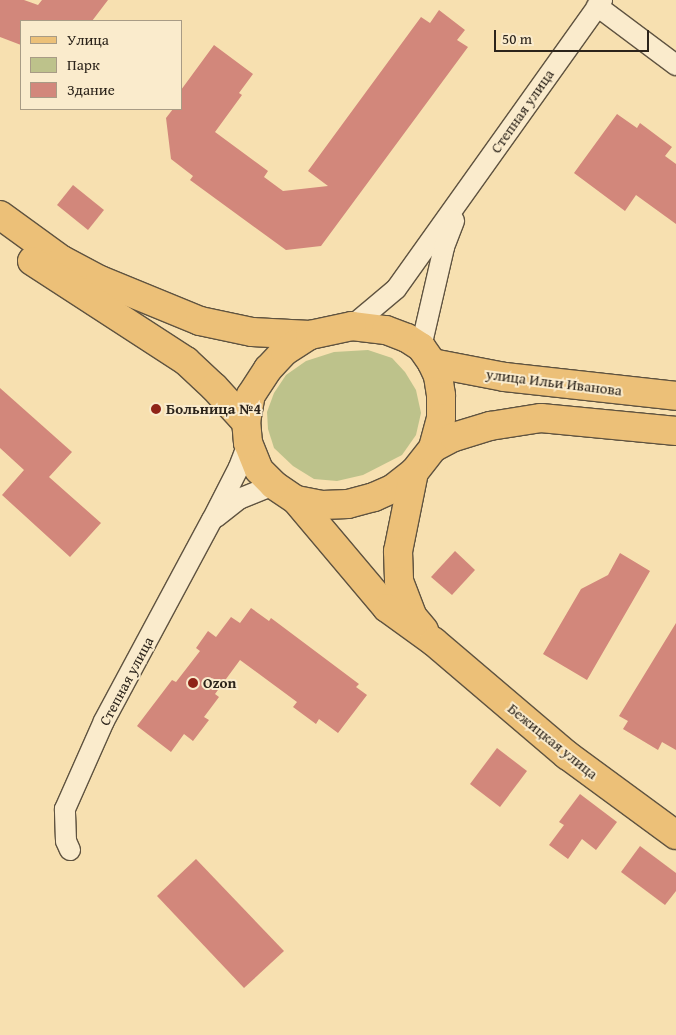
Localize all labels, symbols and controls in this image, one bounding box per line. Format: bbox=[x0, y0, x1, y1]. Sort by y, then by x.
legend bbox=[20, 20, 182, 110]
scale bar bbox=[496, 20, 651, 52]
text: 50 m bbox=[502, 28, 532, 49]
text: Улица bbox=[67, 29, 109, 50]
text: Парк bbox=[67, 54, 100, 75]
street label: Степная улица bbox=[486, 66, 558, 156]
text: Здание bbox=[67, 79, 115, 100]
street label: улица Ильи Иванова bbox=[485, 365, 623, 399]
place label: Больница №4 bbox=[166, 400, 261, 418]
marker: Больница №4 bbox=[150, 403, 162, 415]
street label: Степная улица bbox=[95, 633, 157, 729]
place label: Ozon bbox=[203, 674, 236, 692]
marker: Ozon bbox=[187, 677, 199, 689]
street label: Бежицкая улица bbox=[504, 699, 602, 783]

